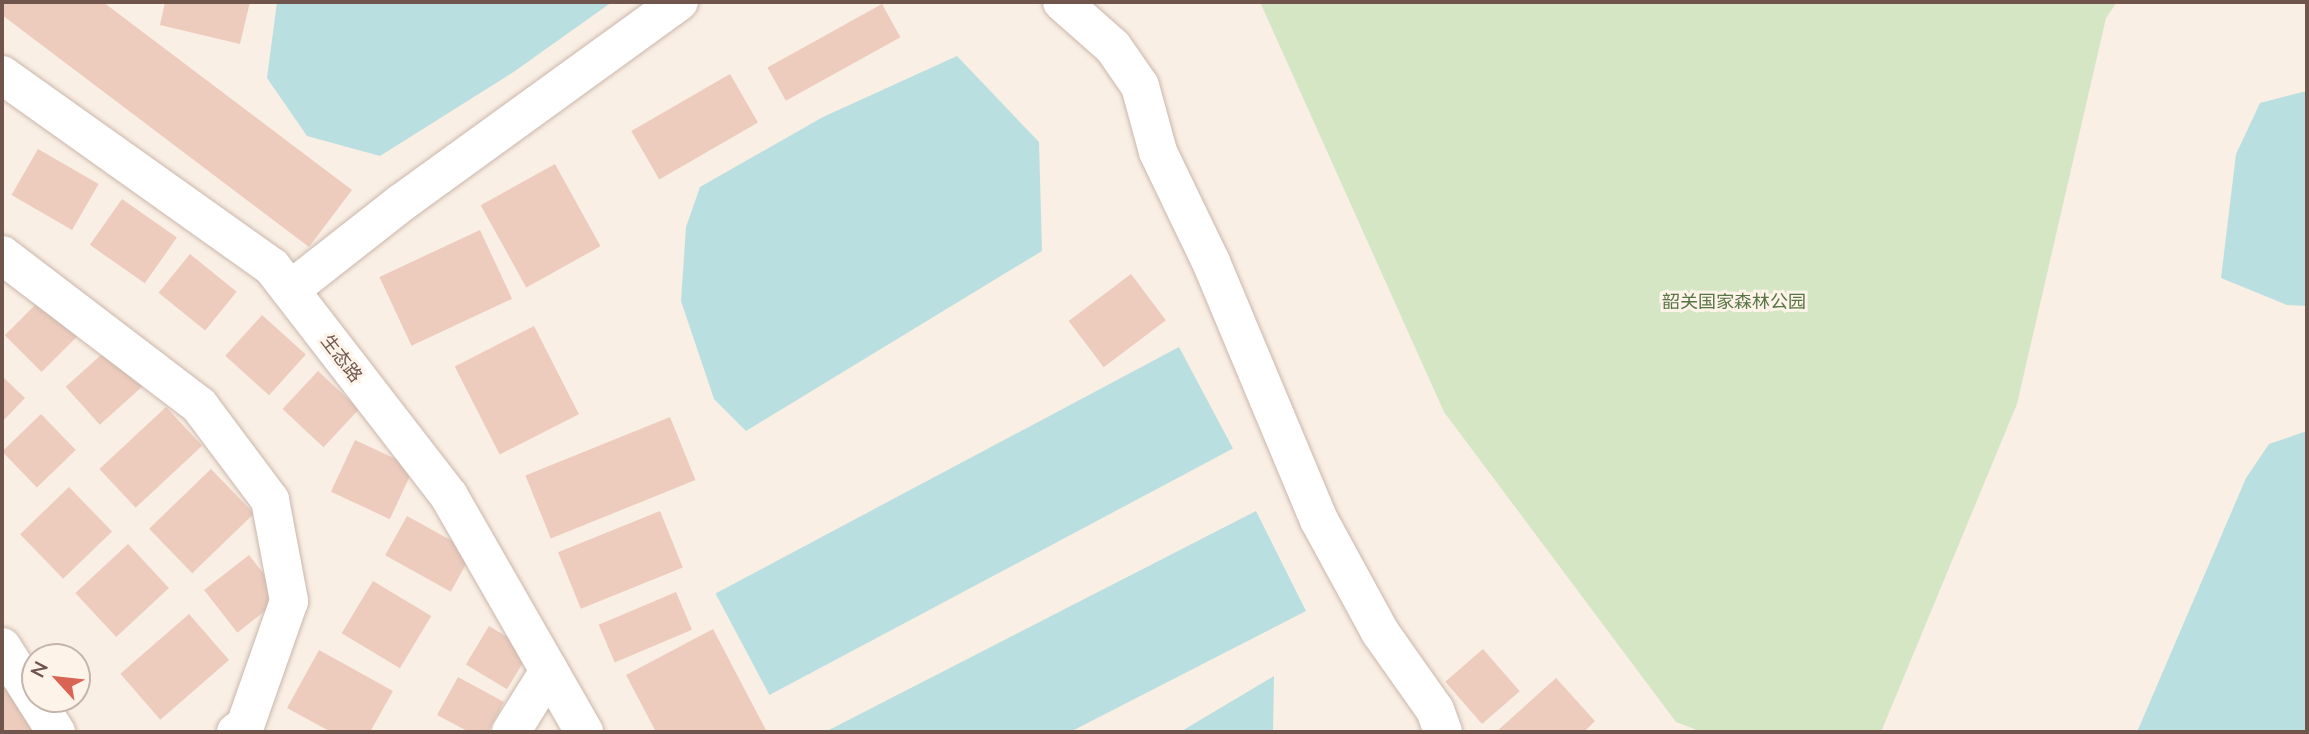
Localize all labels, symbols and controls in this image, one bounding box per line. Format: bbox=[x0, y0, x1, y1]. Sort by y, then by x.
park label: 韶关国家森林公园 bbox=[1662, 290, 1806, 312]
street label: 生态路 bbox=[317, 330, 367, 386]
north arrow bbox=[21, 643, 91, 713]
text: N bbox=[25, 657, 52, 681]

